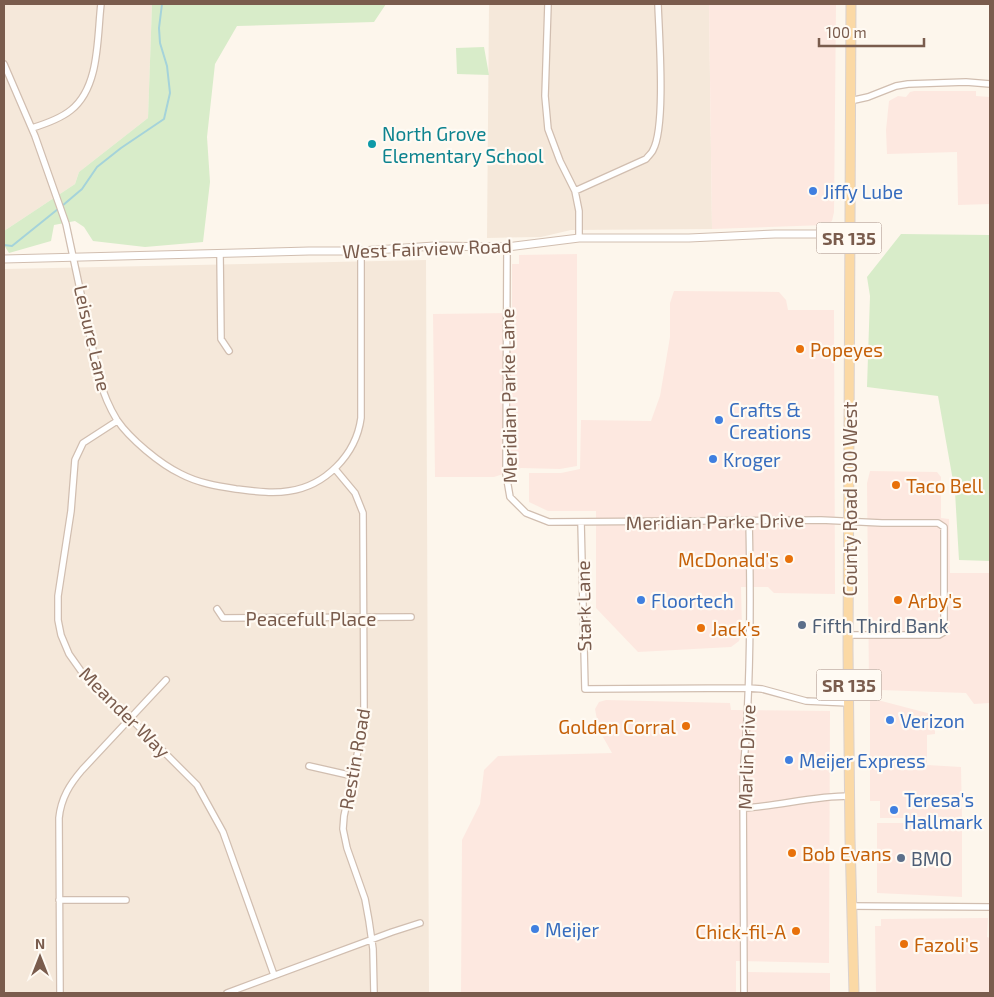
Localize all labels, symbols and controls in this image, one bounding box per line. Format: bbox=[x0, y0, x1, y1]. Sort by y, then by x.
scale bar bbox=[819, 15, 924, 47]
text: 100 m bbox=[826, 23, 867, 41]
place label: North Grove Elementary School bbox=[382, 122, 544, 167]
marker: North Grove Elementary School bbox=[366, 138, 378, 150]
place label: Jiffy Lube bbox=[823, 180, 903, 203]
marker: Jiffy Lube bbox=[807, 185, 819, 197]
road number: SR 135 bbox=[816, 222, 882, 254]
street label: West Fairview Road bbox=[342, 234, 512, 262]
street label: Leisure Lane bbox=[70, 283, 116, 393]
street label: Meridian Parke Lane bbox=[495, 308, 521, 484]
place label: Popeyes bbox=[810, 338, 883, 361]
marker: Popeyes bbox=[794, 343, 806, 355]
place label: Crafts & Creations bbox=[729, 398, 811, 443]
street label: County Road 300 West bbox=[838, 402, 861, 596]
marker: Crafts & Creations bbox=[713, 414, 725, 426]
place label: Kroger bbox=[723, 448, 781, 471]
marker: Kroger bbox=[707, 453, 719, 465]
place label: Taco Bell bbox=[906, 474, 983, 497]
marker: Taco Bell bbox=[890, 479, 902, 491]
street label: Meridian Parke Drive bbox=[626, 508, 804, 534]
place label: McDonald's bbox=[678, 548, 779, 571]
marker: McDonald's bbox=[783, 553, 795, 565]
street label: Stark Lane bbox=[571, 560, 595, 652]
place label: Floortech bbox=[651, 589, 734, 612]
place label: Arby's bbox=[908, 589, 962, 612]
marker: Floortech bbox=[635, 594, 647, 606]
marker: Arby's bbox=[892, 594, 904, 606]
street label: Peacefull Place bbox=[246, 607, 376, 630]
place label: Fifth Third Bank bbox=[812, 614, 949, 637]
place label: Jack's bbox=[711, 617, 760, 640]
marker: Fifth Third Bank bbox=[796, 619, 808, 631]
marker: Jack's bbox=[695, 622, 707, 634]
street label: Meander Way bbox=[75, 662, 175, 762]
road number: SR 135 bbox=[816, 670, 882, 700]
street label: Marlin Drive bbox=[733, 704, 759, 810]
street label: Restin Road bbox=[334, 707, 374, 811]
place label: Verizon bbox=[900, 709, 965, 732]
marker: Verizon bbox=[884, 714, 896, 726]
place label: Golden Corral bbox=[558, 715, 676, 738]
marker: Golden Corral bbox=[680, 720, 692, 732]
place label: Meijer Express bbox=[799, 749, 926, 772]
marker: Meijer Express bbox=[783, 754, 795, 766]
place label: Teresa's Hallmark bbox=[904, 788, 983, 833]
marker: Teresa's Hallmark bbox=[888, 804, 900, 816]
place label: Bob Evans bbox=[802, 842, 891, 865]
marker: Bob Evans bbox=[786, 847, 798, 859]
place label: BMO bbox=[911, 847, 952, 870]
marker: BMO bbox=[895, 852, 907, 864]
place label: Meijer bbox=[545, 918, 600, 941]
place label: Chick-fil-A bbox=[695, 920, 786, 943]
marker: Meijer bbox=[529, 923, 541, 935]
marker: Chick-fil-A bbox=[790, 925, 802, 937]
north arrow bbox=[15, 932, 65, 982]
place label: Fazoli's bbox=[914, 933, 979, 956]
text: N bbox=[35, 935, 45, 952]
marker: Fazoli's bbox=[898, 938, 910, 950]

